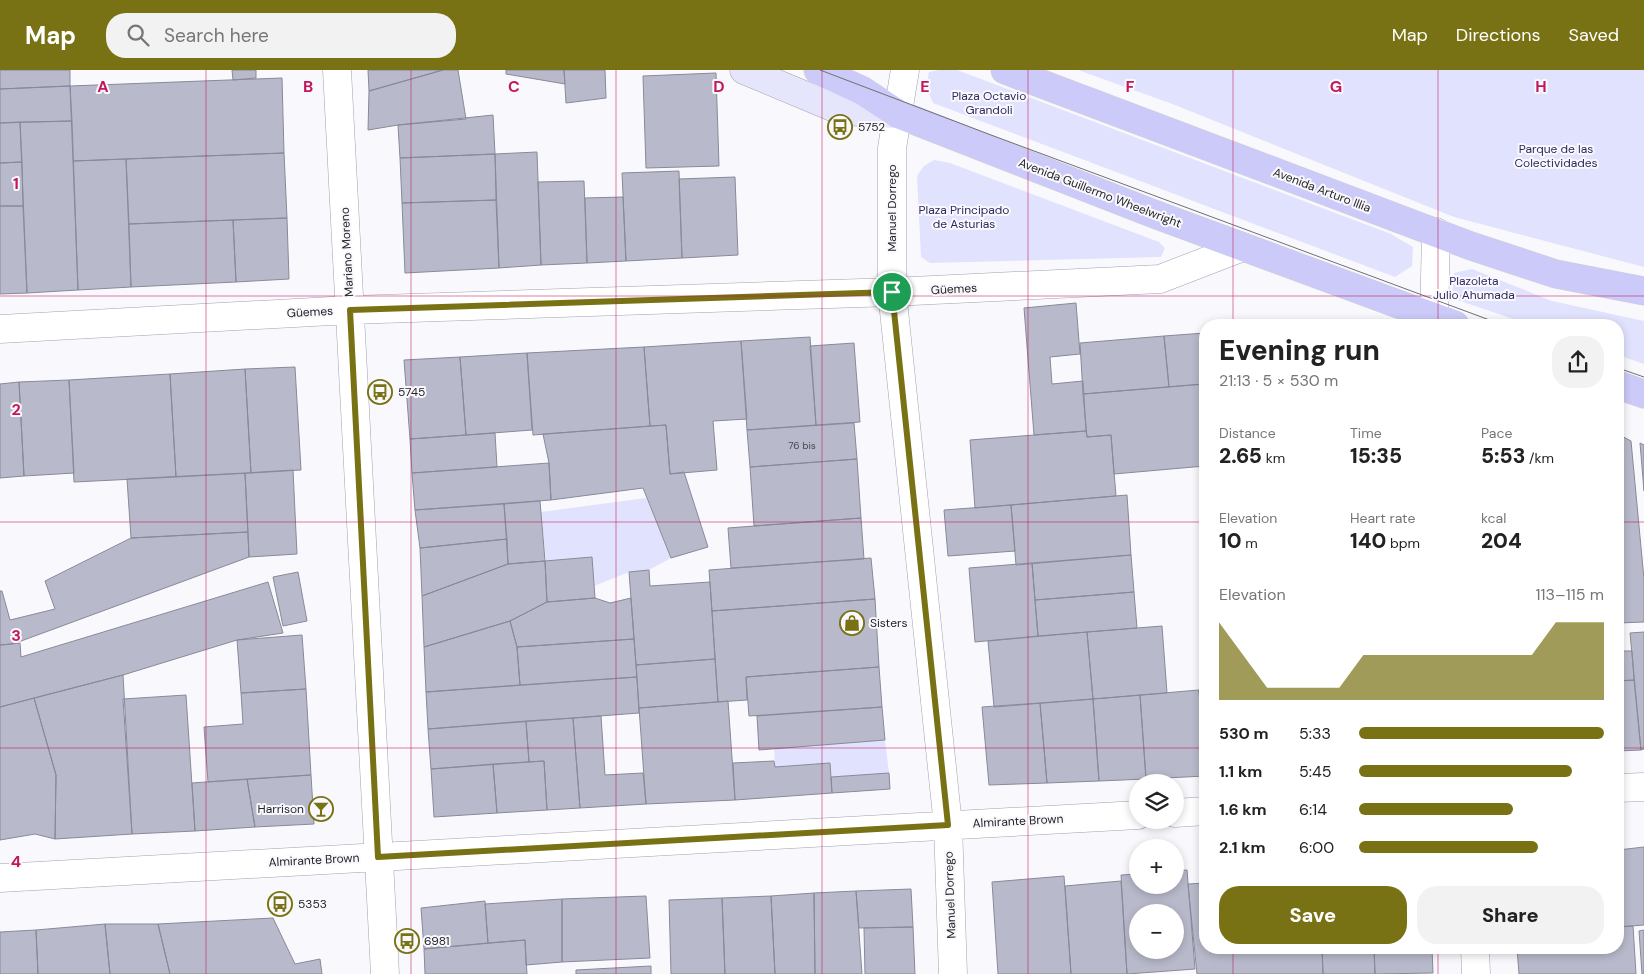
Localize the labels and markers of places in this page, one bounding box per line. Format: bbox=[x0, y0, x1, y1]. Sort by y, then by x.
bus stop icon: 5752 bbox=[827, 114, 853, 140]
place label: 5752 bbox=[858, 119, 885, 135]
pin bbox=[871, 271, 913, 313]
bus stop icon: 5745 bbox=[367, 379, 393, 405]
place label: 5745 bbox=[398, 384, 425, 400]
shop icon: Sisters bbox=[839, 610, 865, 636]
place label: Sisters bbox=[870, 615, 907, 631]
bar icon: Harrison bbox=[308, 796, 334, 822]
place label: Harrison bbox=[258, 801, 304, 817]
bus stop icon: 5353 bbox=[267, 891, 293, 917]
place label: 5353 bbox=[298, 896, 327, 912]
bus stop icon: 6981 bbox=[394, 928, 420, 954]
place label: 6981 bbox=[424, 933, 449, 949]

